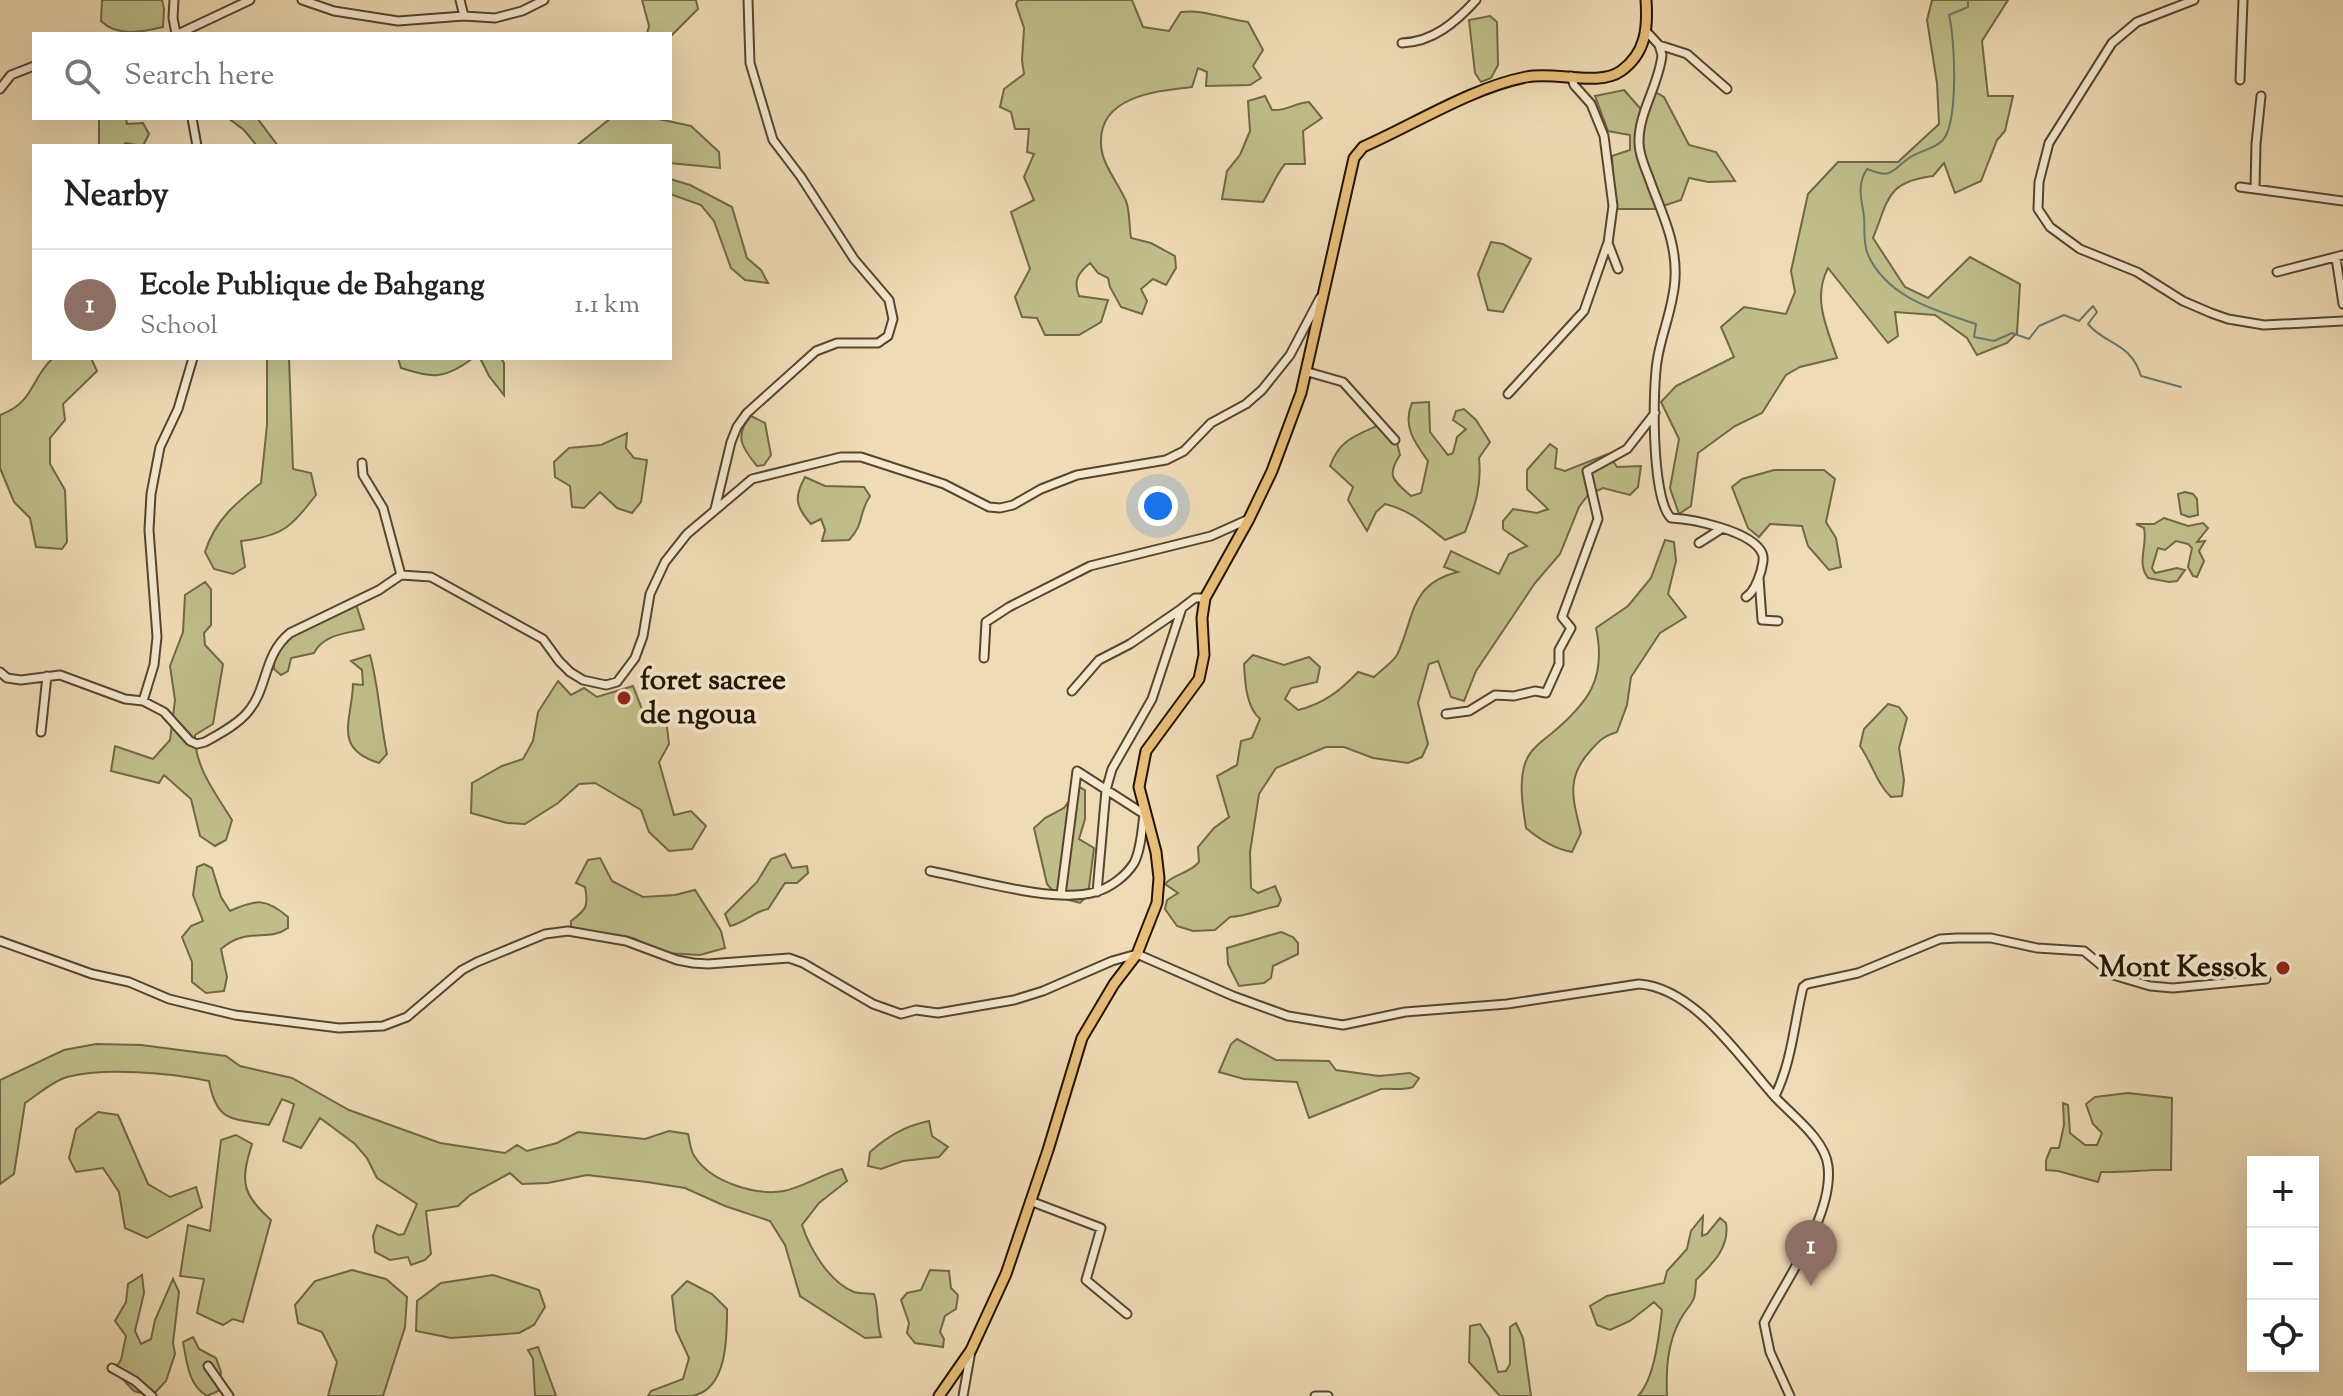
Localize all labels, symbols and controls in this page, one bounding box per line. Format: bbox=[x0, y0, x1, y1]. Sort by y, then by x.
search box bbox=[32, 32, 672, 120]
icon: search bbox=[60, 54, 104, 98]
text: Search here bbox=[124, 55, 274, 98]
text: Nearby bbox=[64, 172, 169, 221]
text: Ecole Publique de Bahgang bbox=[140, 265, 485, 308]
text: 1 bbox=[86, 287, 94, 324]
text: 1.1 km bbox=[575, 287, 640, 324]
text: School bbox=[140, 308, 218, 345]
your location bbox=[1138, 486, 1178, 526]
place label: foret sacree de ngoua bbox=[640, 660, 786, 737]
marker: foret sacree de ngoua bbox=[615, 689, 633, 707]
place label: Mont Kessok bbox=[2099, 947, 2268, 990]
marker: Mont Kessok bbox=[2274, 959, 2292, 977]
map controls bbox=[2247, 1156, 2319, 1372]
button: + bbox=[2247, 1156, 2319, 1228]
pin: 1 bbox=[1785, 1220, 1837, 1286]
button: − bbox=[2247, 1228, 2319, 1300]
button: locate bbox=[2247, 1300, 2319, 1372]

